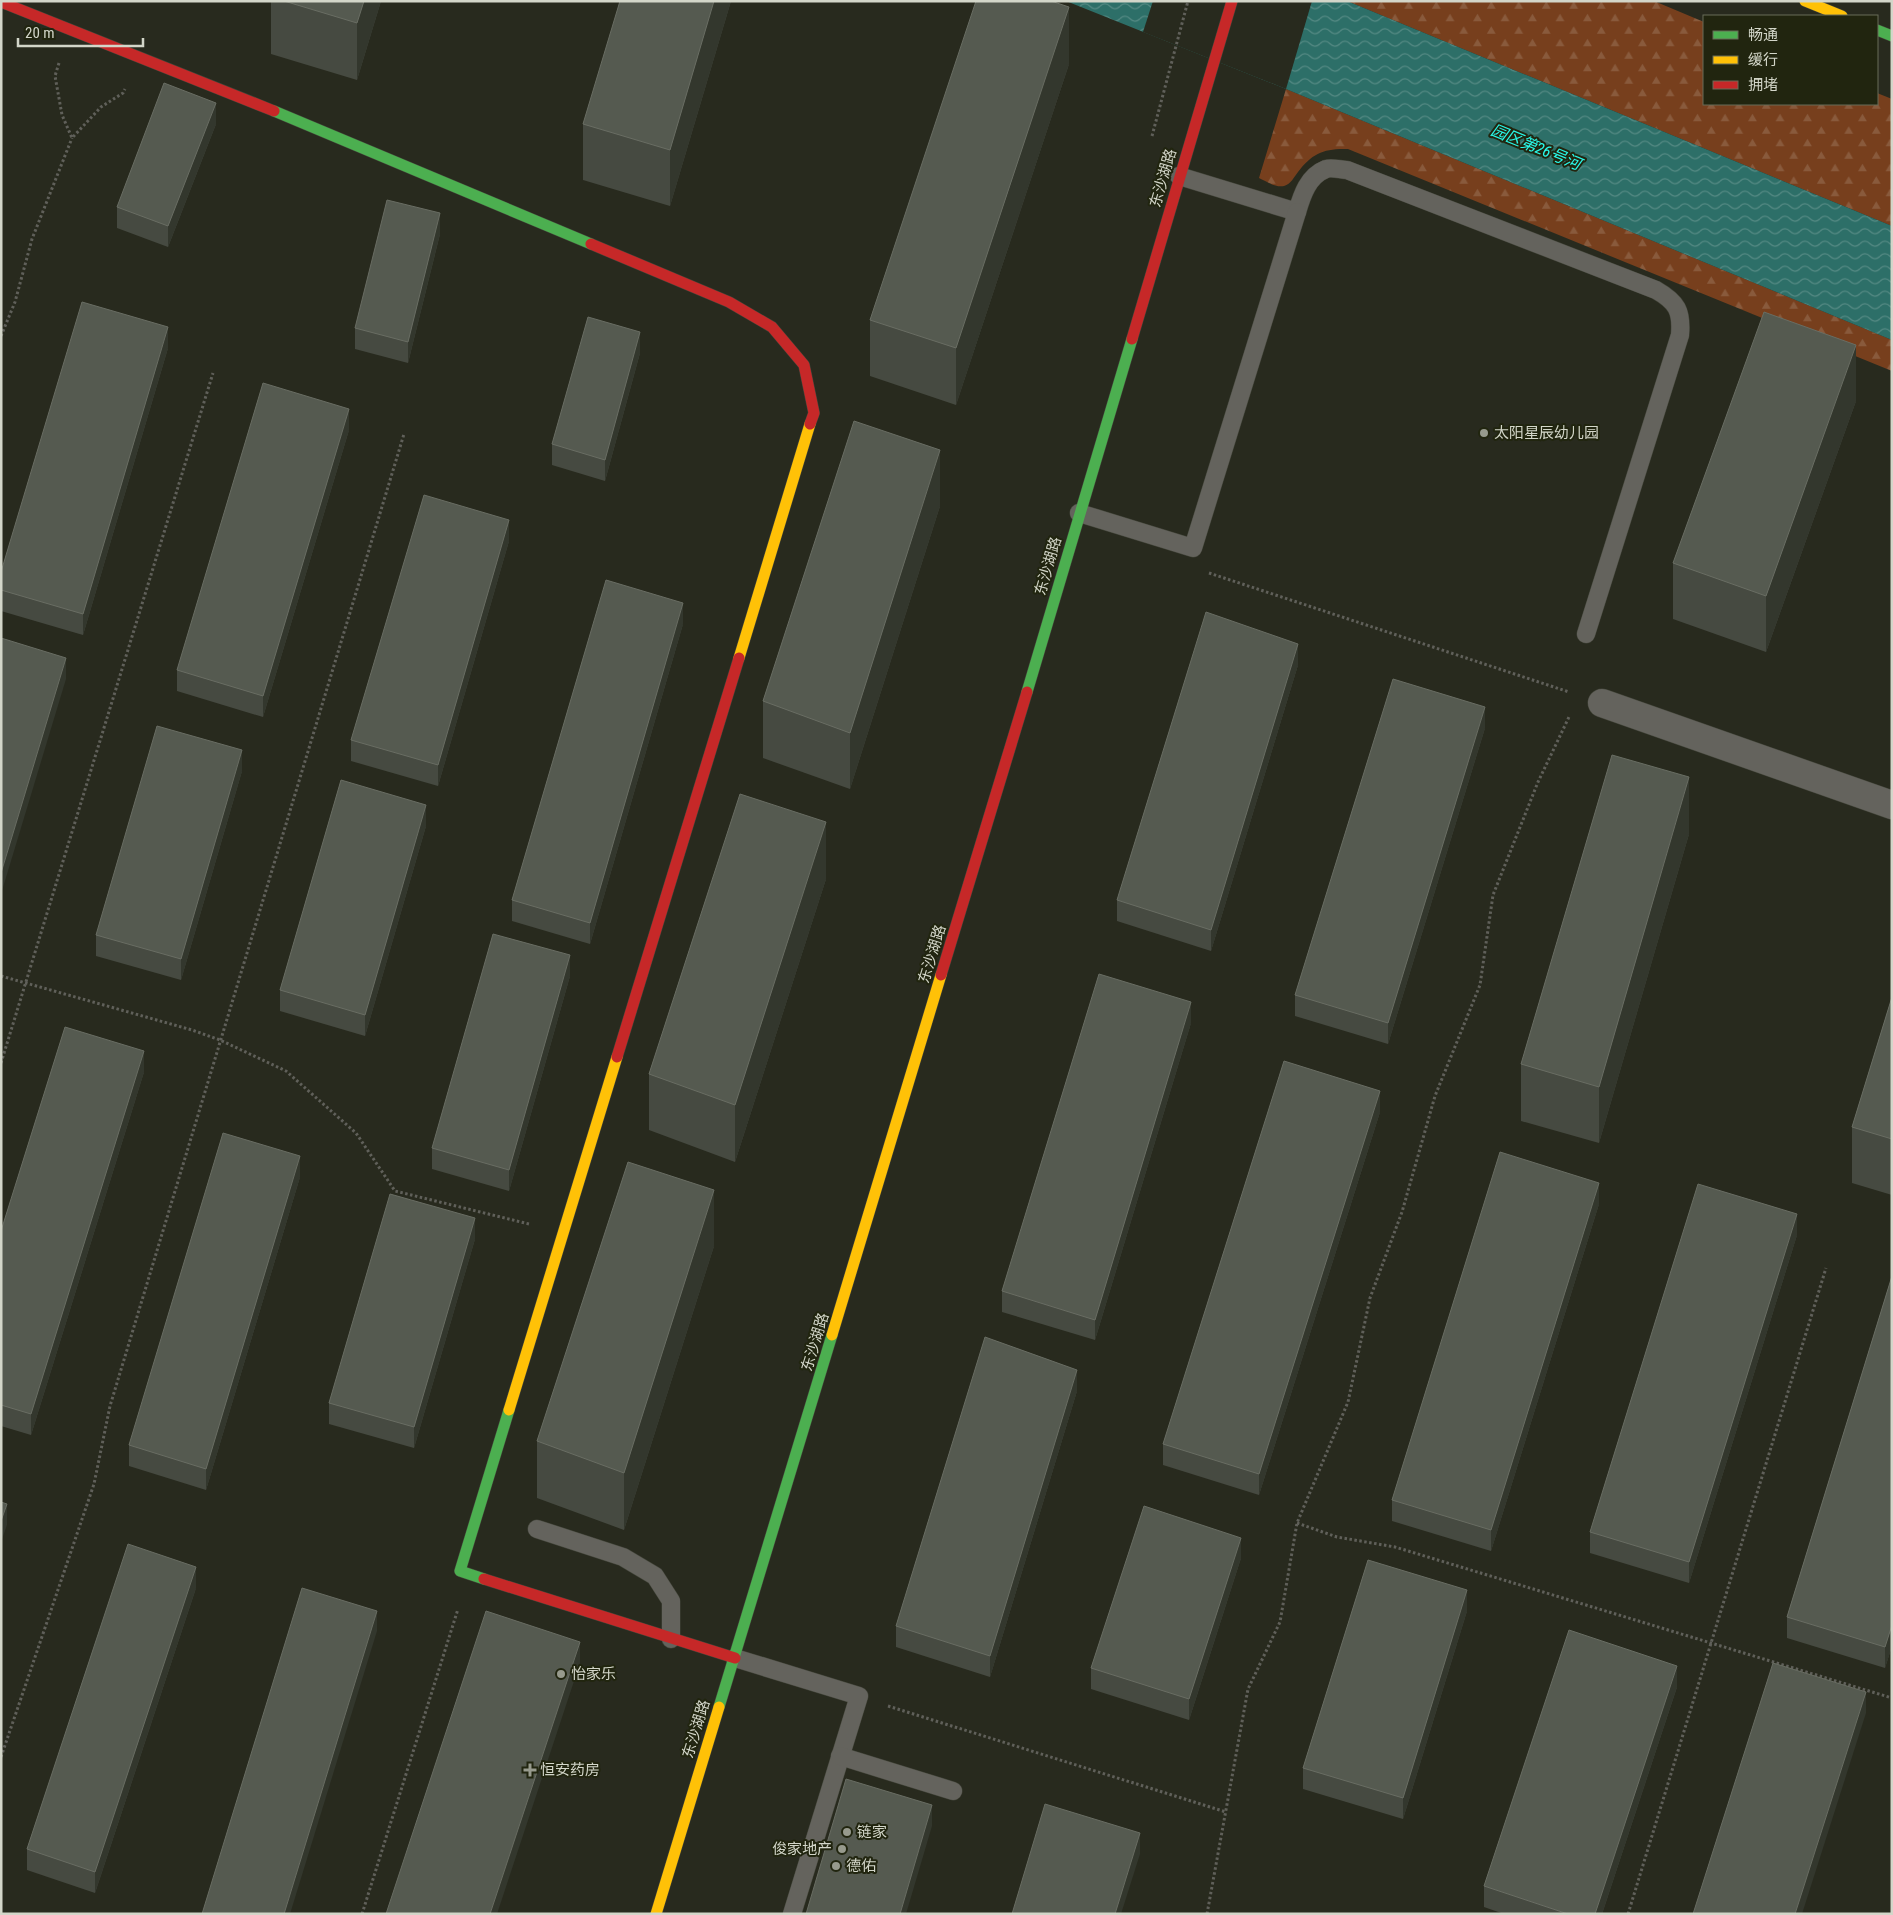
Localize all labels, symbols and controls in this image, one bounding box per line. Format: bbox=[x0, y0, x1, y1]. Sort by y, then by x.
scale bar bbox=[18, 15, 142, 47]
legend bbox=[1703, 15, 1878, 105]
text: 20 m bbox=[25, 24, 55, 42]
text: 畅通 bbox=[1748, 26, 1778, 44]
text: 缓行 bbox=[1748, 51, 1778, 69]
text: 拥堵 bbox=[1748, 76, 1778, 94]
water label: 园区第26号河 bbox=[1488, 120, 1587, 175]
street label: 东沙湖路 bbox=[1146, 147, 1180, 209]
place label: 太阳星辰幼儿园 bbox=[1494, 424, 1599, 442]
marker: 太阳星辰幼儿园 bbox=[1478, 427, 1490, 439]
street label: 东沙湖路 bbox=[1031, 535, 1065, 597]
street label: 东沙湖路 bbox=[915, 923, 949, 985]
street label: 东沙湖路 bbox=[798, 1311, 832, 1373]
place label: 怡家乐 bbox=[571, 1665, 616, 1683]
marker: 怡家乐 bbox=[555, 1668, 567, 1680]
street label: 东沙湖路 bbox=[679, 1698, 713, 1760]
place label: 恒安药房 bbox=[540, 1761, 600, 1779]
marker: 恒安药房 bbox=[524, 1764, 536, 1776]
place label: 链家 bbox=[857, 1823, 887, 1841]
marker: 链家 bbox=[841, 1826, 853, 1838]
place label: 俊家地产 bbox=[772, 1840, 832, 1858]
marker: 俊家地产 bbox=[836, 1843, 848, 1855]
place label: 德佑 bbox=[846, 1857, 876, 1875]
marker: 德佑 bbox=[830, 1860, 842, 1872]

